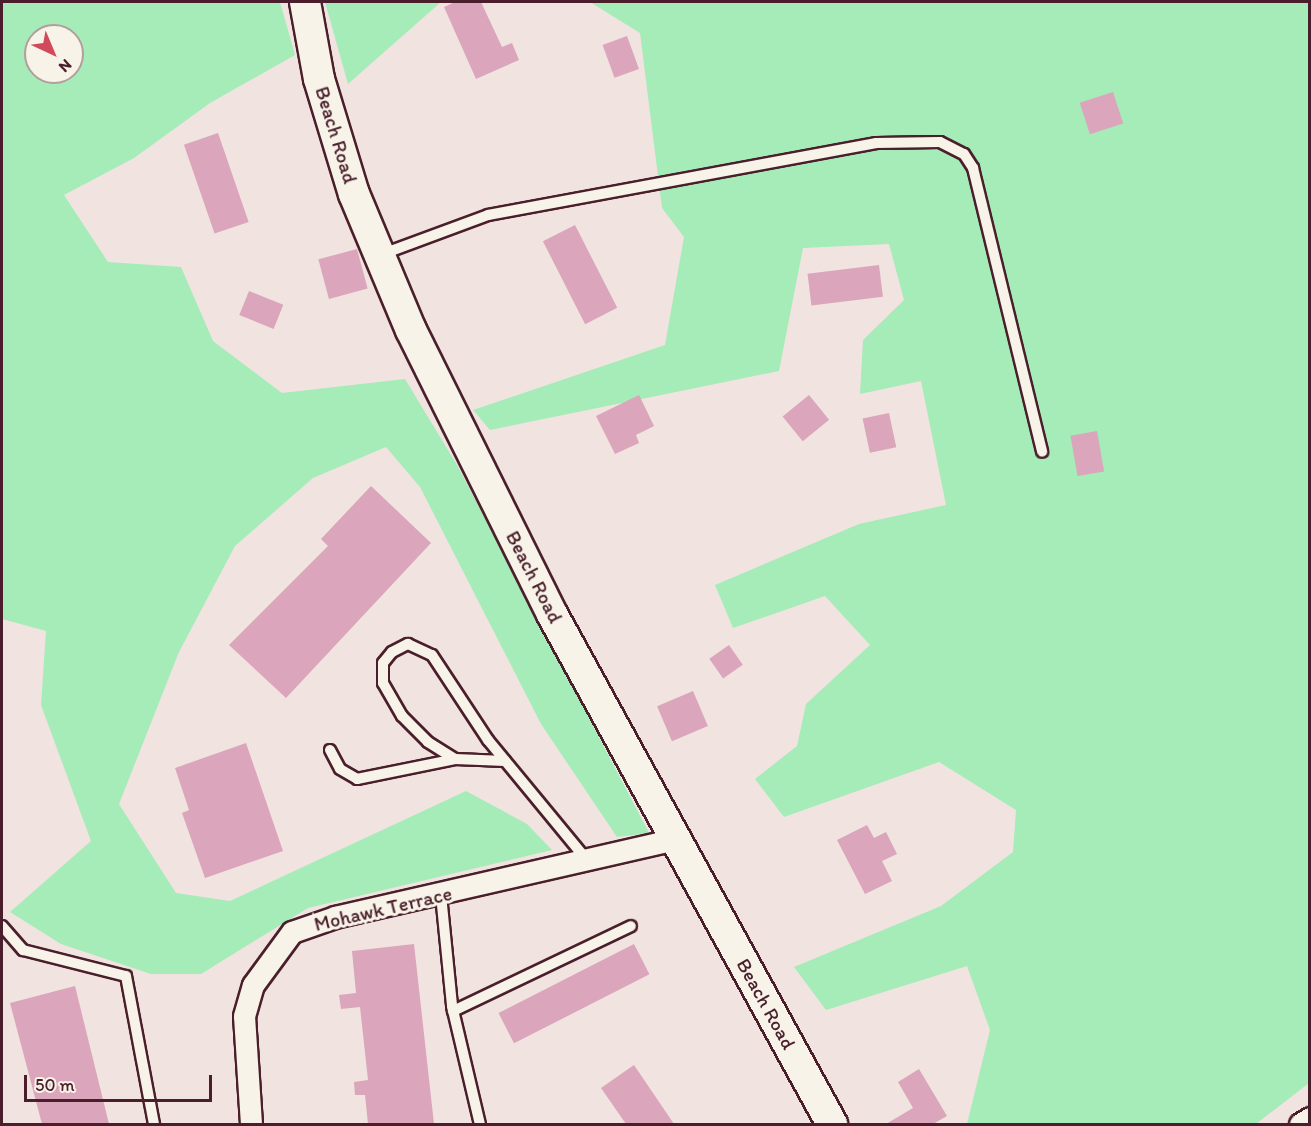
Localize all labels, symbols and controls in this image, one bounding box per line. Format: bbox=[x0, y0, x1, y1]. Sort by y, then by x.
north arrow bbox=[24, 24, 84, 84]
text: N bbox=[55, 55, 76, 76]
street label: Beach Road bbox=[310, 84, 362, 186]
street label: Beach Road bbox=[501, 527, 567, 627]
street label: Mohawk Terrace bbox=[313, 882, 453, 936]
street label: Beach Road bbox=[731, 955, 801, 1053]
scale bar bbox=[27, 1063, 214, 1101]
text: 50 m bbox=[35, 1074, 75, 1096]

